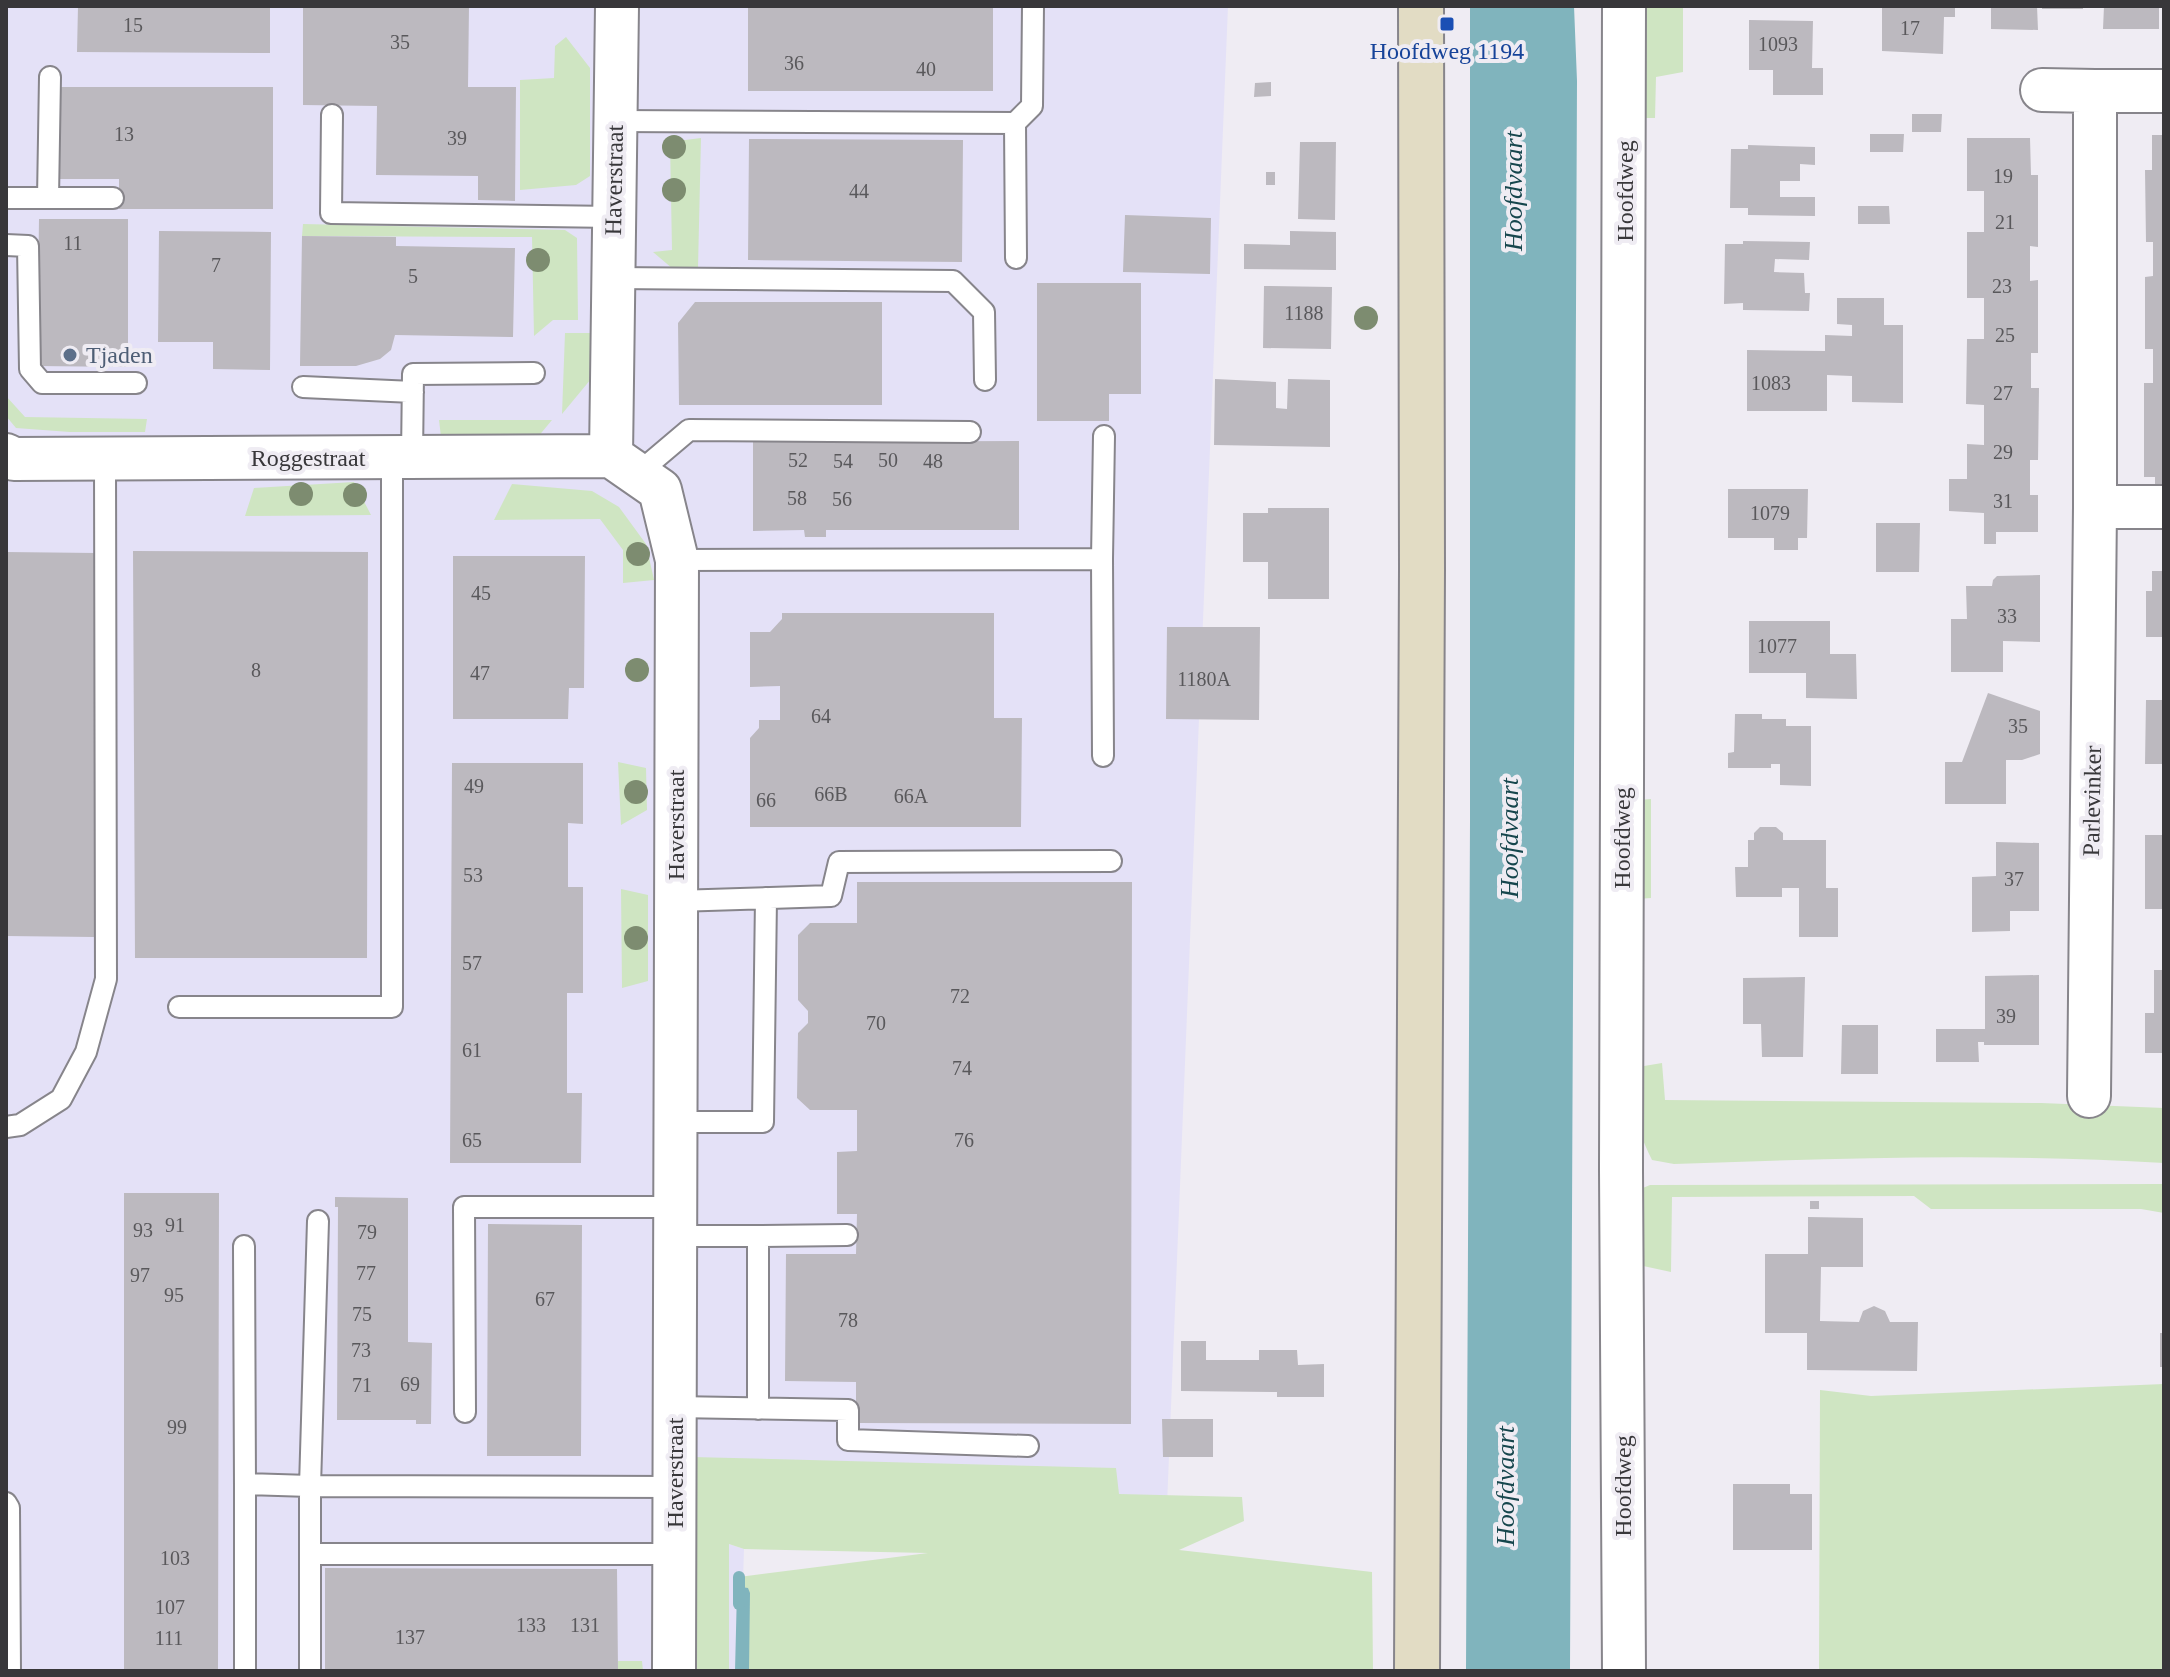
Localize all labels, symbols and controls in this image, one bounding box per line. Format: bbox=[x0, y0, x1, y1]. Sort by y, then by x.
house number: 15 bbox=[123, 14, 143, 36]
marker: Hoofdweg 1194 bbox=[1438, 15, 1456, 33]
house number: 17 bbox=[1900, 17, 1920, 39]
house number: 35 bbox=[390, 31, 410, 53]
house number: 1093 bbox=[1758, 33, 1798, 55]
place label: Hoofdweg 1194 bbox=[1370, 38, 1524, 64]
house number: 36 bbox=[784, 52, 804, 74]
house number: 40 bbox=[916, 58, 936, 80]
house number: 13 bbox=[114, 123, 134, 145]
street label: Haverstraat bbox=[600, 124, 628, 236]
house number: 39 bbox=[447, 127, 467, 149]
water label: Hoofdvaart bbox=[1499, 130, 1528, 252]
street label: Hoofdweg bbox=[1612, 140, 1638, 242]
house number: 19 bbox=[1993, 165, 2013, 187]
house number: 44 bbox=[849, 180, 869, 202]
house number: 21 bbox=[1995, 211, 2015, 233]
house number: 11 bbox=[63, 232, 83, 254]
house number: 7 bbox=[211, 254, 221, 276]
house number: 5 bbox=[408, 265, 418, 287]
house number: 23 bbox=[1992, 275, 2012, 297]
house number: 1188 bbox=[1284, 302, 1324, 324]
house number: 25 bbox=[1995, 324, 2015, 346]
place label: Tjaden bbox=[86, 342, 153, 368]
marker: Tjaden bbox=[61, 346, 79, 364]
house number: 1083 bbox=[1751, 372, 1791, 394]
house number: 27 bbox=[1993, 382, 2013, 404]
house number: 29 bbox=[1993, 441, 2013, 463]
street label: Roggestraat bbox=[251, 445, 366, 471]
house number: 52 bbox=[788, 449, 808, 471]
house number: 50 bbox=[878, 449, 898, 471]
house number: 54 bbox=[833, 450, 853, 472]
house number: 48 bbox=[923, 450, 943, 472]
house number: 58 bbox=[787, 487, 807, 509]
house number: 56 bbox=[832, 488, 852, 510]
house number: 31 bbox=[1993, 490, 2013, 512]
house number: 1079 bbox=[1750, 502, 1790, 524]
house number: 45 bbox=[471, 582, 491, 604]
house number: 33 bbox=[1997, 605, 2017, 627]
house number: 1077 bbox=[1757, 635, 1797, 657]
house number: 8 bbox=[251, 659, 261, 681]
house number: 47 bbox=[470, 662, 490, 684]
house number: 1180A bbox=[1177, 668, 1231, 690]
house number: 64 bbox=[811, 705, 831, 727]
house number: 35 bbox=[2008, 715, 2028, 737]
street label: Parlevinker bbox=[2078, 745, 2106, 857]
street label: Haverstraat bbox=[663, 769, 689, 880]
house number: 49 bbox=[464, 775, 484, 797]
water label: Hoofdvaart bbox=[1495, 777, 1524, 899]
house number: 66B bbox=[814, 783, 848, 805]
house number: 66A bbox=[894, 785, 929, 807]
street label: Hoofdweg bbox=[1609, 787, 1635, 889]
house number: 66 bbox=[756, 789, 776, 811]
house number: 53 bbox=[463, 864, 483, 886]
house number: 37 bbox=[2004, 868, 2024, 890]
house number: 57 bbox=[462, 952, 482, 974]
house number: 72 bbox=[950, 985, 970, 1007]
house number: 39 bbox=[1996, 1005, 2016, 1027]
house number: 70 bbox=[866, 1012, 886, 1034]
house number: 61 bbox=[462, 1039, 482, 1061]
house number: 74 bbox=[952, 1057, 972, 1079]
house number: 65 bbox=[462, 1129, 482, 1151]
house number: 76 bbox=[954, 1129, 974, 1151]
house number: 91 bbox=[165, 1214, 185, 1236]
house number: 93 bbox=[133, 1219, 153, 1241]
house number: 79 bbox=[357, 1221, 377, 1243]
house number: 77 bbox=[356, 1262, 376, 1284]
house number: 97 bbox=[130, 1264, 150, 1286]
house number: 95 bbox=[164, 1284, 184, 1306]
house number: 67 bbox=[535, 1288, 555, 1310]
house number: 75 bbox=[352, 1303, 372, 1325]
house number: 78 bbox=[838, 1309, 858, 1331]
house number: 73 bbox=[351, 1339, 371, 1361]
house number: 69 bbox=[400, 1373, 420, 1395]
house number: 71 bbox=[352, 1374, 372, 1396]
house number: 99 bbox=[167, 1416, 187, 1438]
street label: Haverstraat bbox=[662, 1417, 688, 1528]
water label: Hoofdvaart bbox=[1491, 1425, 1520, 1547]
street label: Hoofdweg bbox=[1610, 1435, 1636, 1537]
house number: 103 bbox=[160, 1547, 190, 1569]
house number: 107 bbox=[155, 1596, 185, 1618]
house number: 133 bbox=[516, 1614, 546, 1636]
house number: 131 bbox=[570, 1614, 600, 1636]
house number: 137 bbox=[395, 1626, 425, 1648]
house number: 111 bbox=[155, 1627, 183, 1649]

